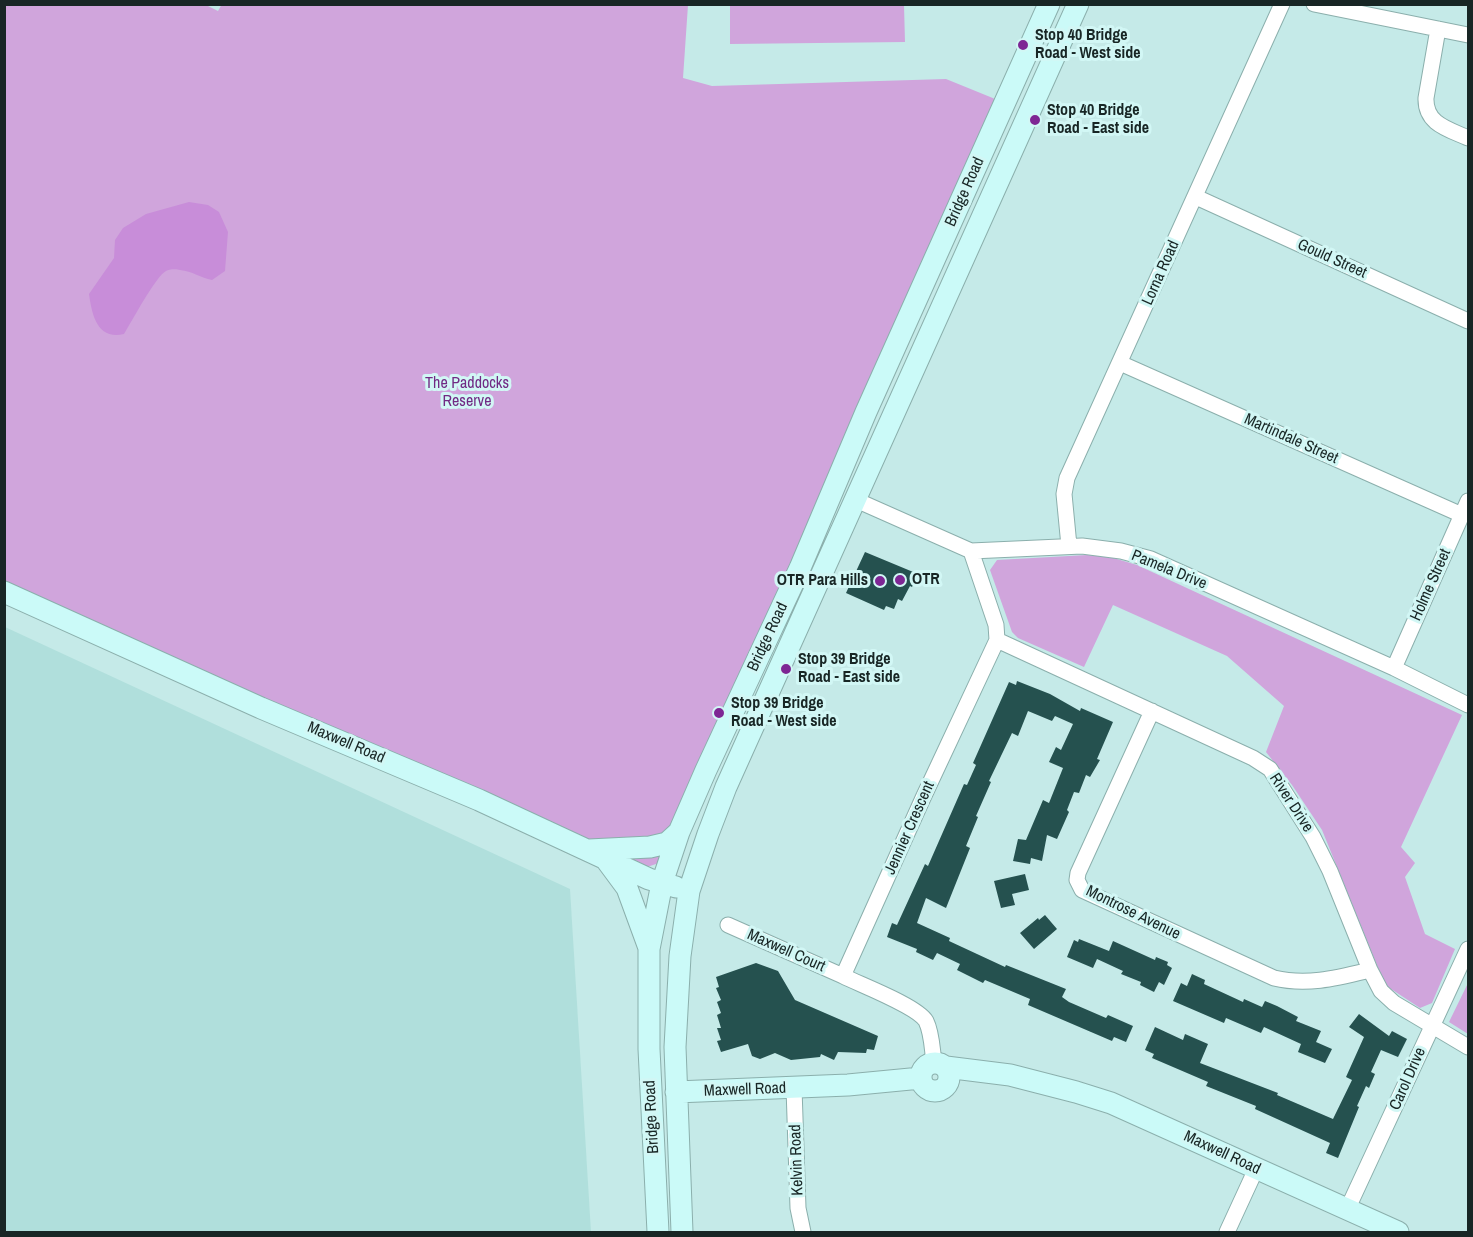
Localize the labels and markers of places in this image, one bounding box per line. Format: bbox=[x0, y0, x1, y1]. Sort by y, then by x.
place label: Stop 40 Bridge Road - West side bbox=[1035, 26, 1140, 64]
marker: Stop 40 Bridge Road - West side bbox=[1016, 38, 1030, 52]
place label: Stop 40 Bridge Road - East side bbox=[1047, 101, 1149, 139]
marker: Stop 40 Bridge Road - East side bbox=[1028, 113, 1042, 127]
place label: OTR bbox=[912, 570, 940, 590]
place label: OTR Para Hills bbox=[777, 571, 868, 591]
marker: OTR bbox=[893, 573, 907, 587]
marker: OTR Para Hills bbox=[873, 574, 887, 588]
place label: Stop 39 Bridge Road - East side bbox=[798, 650, 900, 688]
marker: Stop 39 Bridge Road - East side bbox=[779, 662, 793, 676]
place label: Stop 39 Bridge Road - West side bbox=[731, 694, 836, 732]
marker: Stop 39 Bridge Road - West side bbox=[712, 706, 726, 720]

